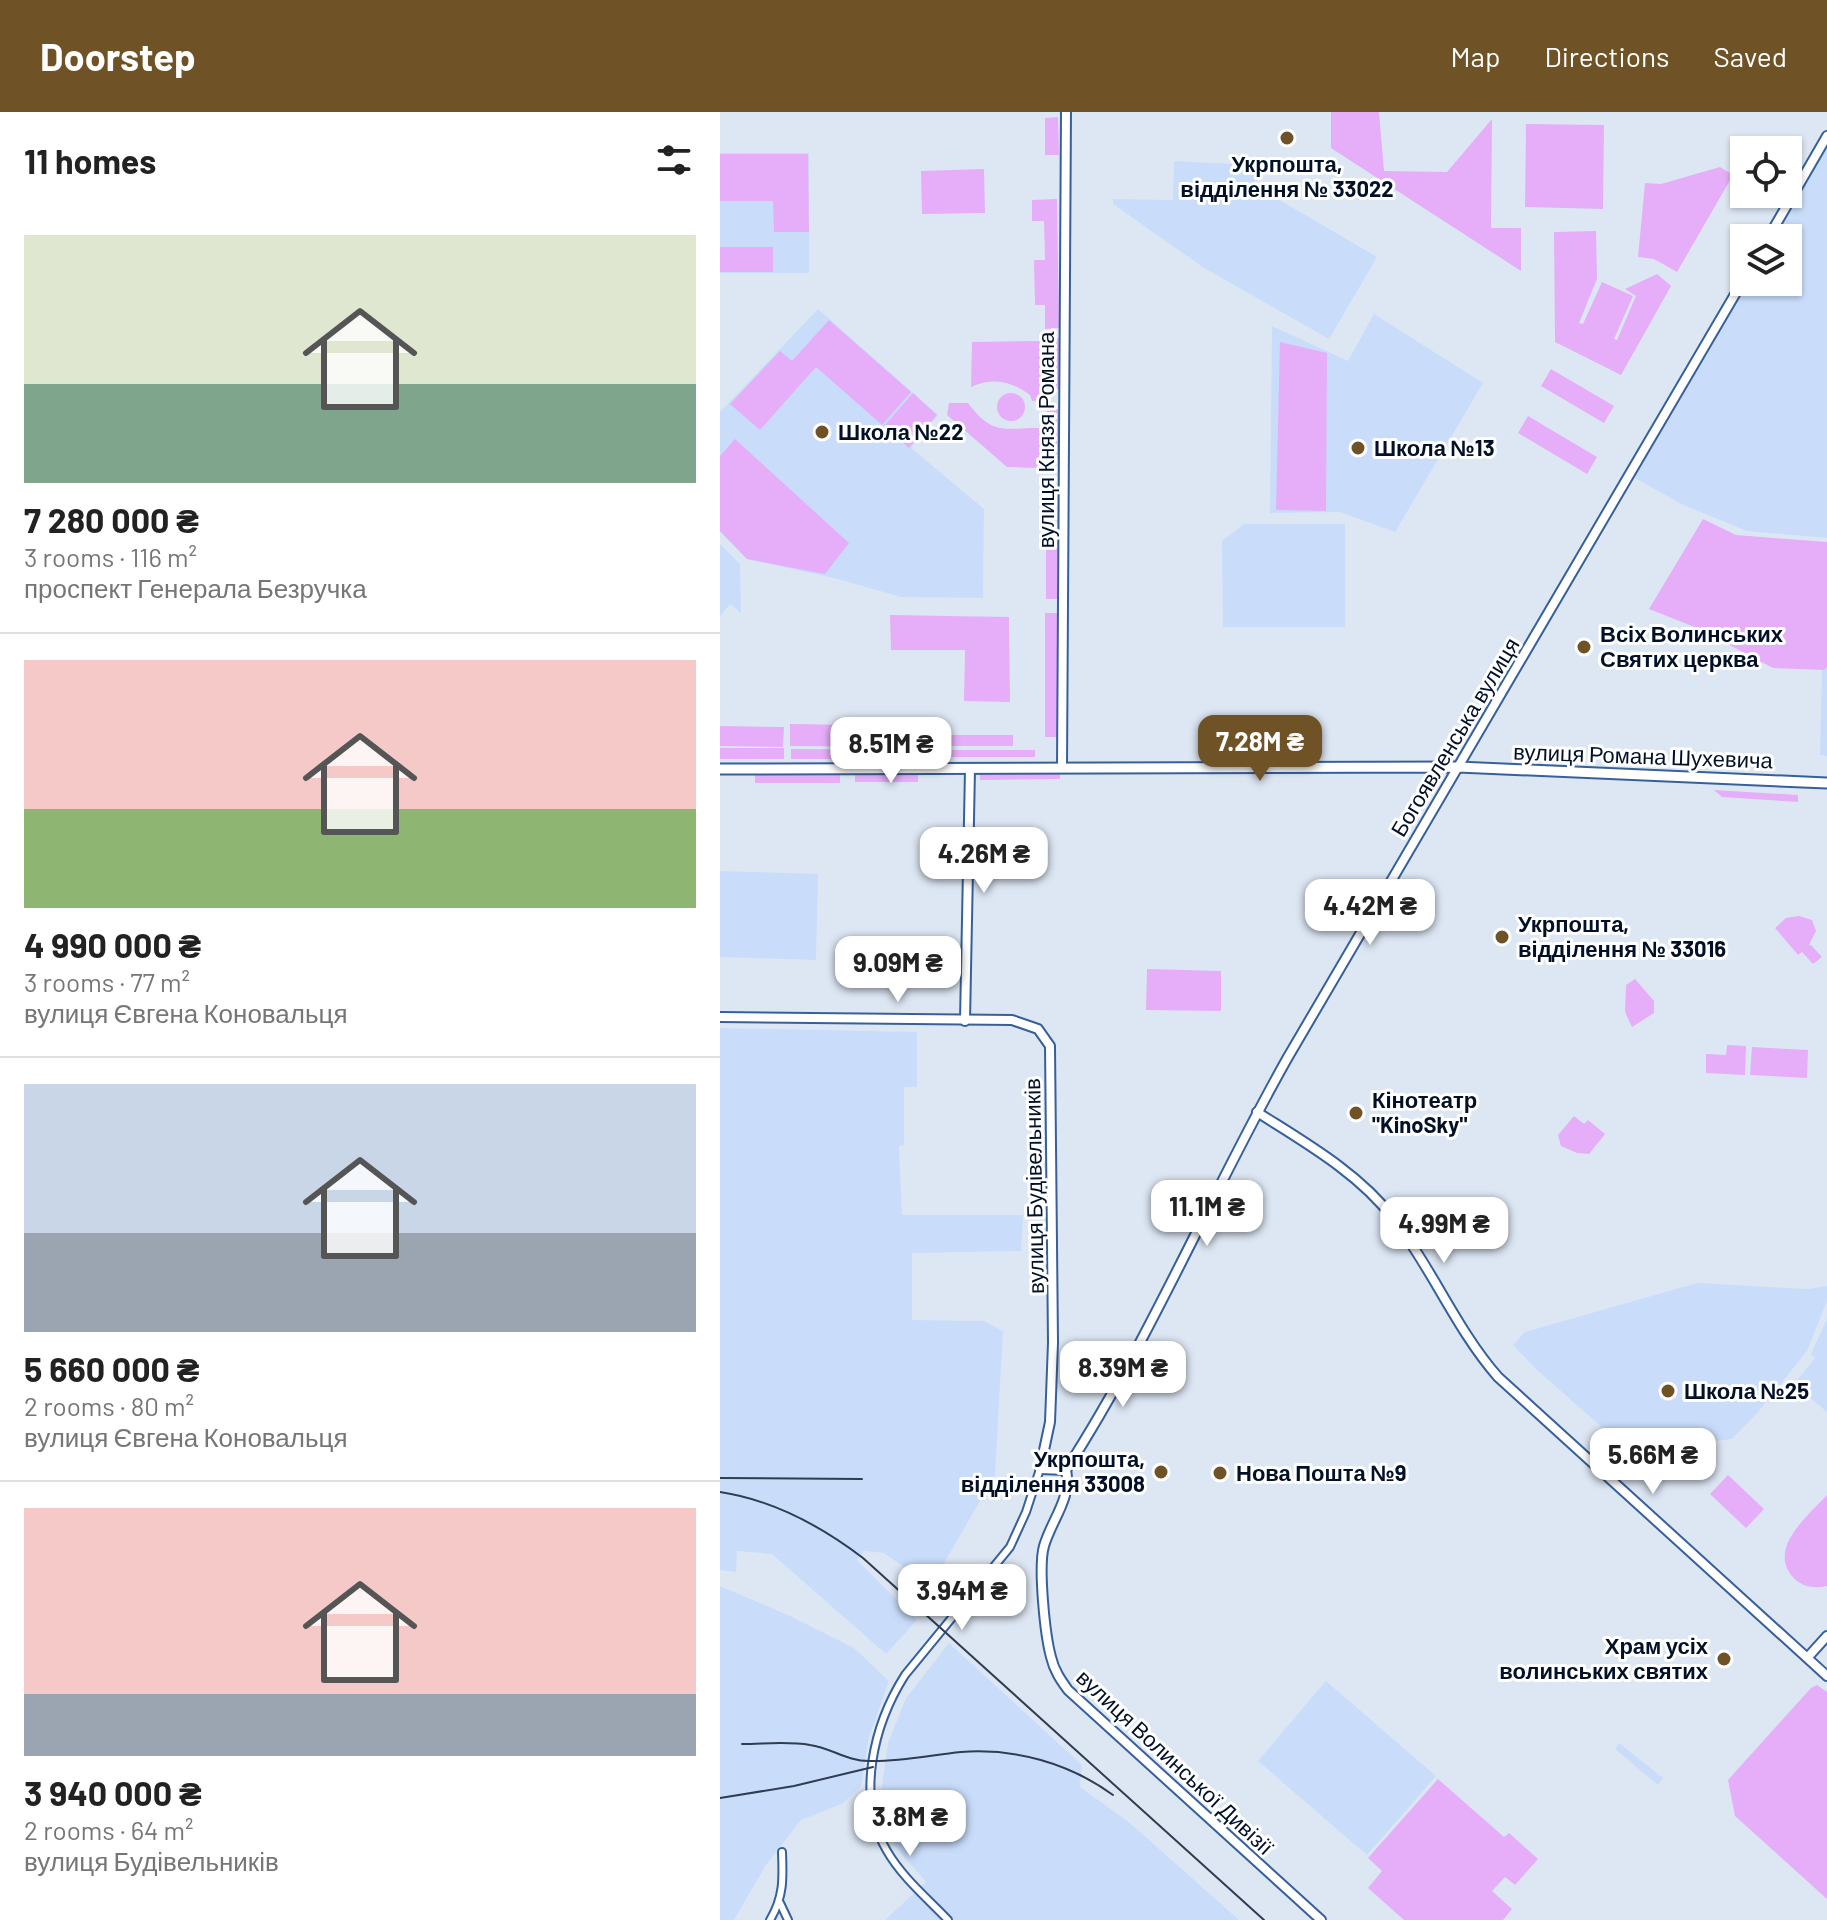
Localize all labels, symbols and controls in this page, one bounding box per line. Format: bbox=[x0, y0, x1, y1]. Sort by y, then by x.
text: Doorstep bbox=[40, 33, 196, 79]
text: Map bbox=[1451, 39, 1500, 73]
text: Directions bbox=[1544, 39, 1670, 73]
text: Saved bbox=[1714, 39, 1787, 73]
marker: Укрпошта, відділення № 33022 bbox=[1278, 129, 1296, 147]
map controls bbox=[1730, 136, 1802, 296]
button: locate bbox=[1730, 136, 1802, 208]
icon: filters bbox=[652, 138, 696, 182]
text: 11 homes bbox=[24, 140, 156, 181]
place label: Укрпошта, відділення № 33022 bbox=[1180, 150, 1394, 202]
button: layers bbox=[1730, 224, 1802, 296]
icon: home bbox=[288, 287, 432, 431]
street label: вулиця Князя Романа bbox=[1032, 331, 1059, 548]
place label: Школа №22 bbox=[838, 418, 964, 444]
marker: Школа №22 bbox=[813, 423, 831, 441]
place label: Школа №13 bbox=[1374, 434, 1495, 460]
marker: Школа №13 bbox=[1349, 439, 1367, 457]
text: 7 280 000 ₴ bbox=[24, 499, 199, 540]
text: 3 rooms · 116 m² bbox=[24, 541, 197, 572]
text: проспект Генерала Безручка bbox=[24, 572, 367, 603]
place label: Всіх Волинських Святих церква bbox=[1600, 620, 1784, 672]
street label: Богоявленська вулиця bbox=[1384, 632, 1525, 841]
marker: Всіх Волинських Святих церква bbox=[1575, 638, 1593, 656]
icon: home bbox=[288, 712, 432, 856]
pin: 7.28M ₴ bbox=[1186, 715, 1334, 783]
pin: 8.51M ₴ bbox=[817, 717, 965, 785]
text: 7.28M ₴ bbox=[1216, 725, 1304, 756]
text: 8.51M ₴ bbox=[848, 727, 934, 758]
street label: вулиця Романа Шухевича bbox=[1513, 737, 1774, 774]
pin: 4.26M ₴ bbox=[910, 827, 1058, 895]
text: 4.26M ₴ bbox=[938, 837, 1030, 868]
pin: 4.42M ₴ bbox=[1296, 879, 1444, 947]
text: 4.42M ₴ bbox=[1323, 889, 1417, 920]
place label: Укрпошта, відділення № 33016 bbox=[1518, 910, 1726, 962]
text: 4 990 000 ₴ bbox=[24, 924, 201, 965]
marker: Укрпошта, відділення № 33016 bbox=[1493, 928, 1511, 946]
pin: 9.09M ₴ bbox=[824, 936, 972, 1004]
text: 9.09M ₴ bbox=[853, 946, 943, 977]
text: 3 rooms · 77 m² bbox=[24, 966, 190, 997]
text: вулиця Євгена Коновальця bbox=[24, 997, 348, 1028]
street label: вулиця Будівельників bbox=[1018, 1078, 1049, 1294]
place label: Кінотеатр "KinoSky" bbox=[1372, 1086, 1477, 1137]
marker: Кінотеатр "KinoSky" bbox=[1347, 1104, 1365, 1122]
icon: home bbox=[288, 1136, 432, 1280]
pin: 11.1M ₴ bbox=[1133, 1180, 1281, 1248]
text: 11.1M ₴ bbox=[1169, 1190, 1245, 1221]
pin: 4.99M ₴ bbox=[1370, 1197, 1518, 1265]
text: 4.99M ₴ bbox=[1398, 1207, 1490, 1238]
pin: 8.39M ₴ bbox=[1049, 1341, 1197, 1409]
text: 5 660 000 ₴ bbox=[24, 1348, 199, 1389]
text: 8.39M ₴ bbox=[1078, 1351, 1168, 1382]
place label: Школа №25 bbox=[1684, 1377, 1809, 1403]
marker: Школа №25 bbox=[1659, 1382, 1677, 1400]
text: 2 rooms · 80 m² bbox=[24, 1390, 194, 1421]
text: вулиця Євгена Коновальця bbox=[24, 1421, 348, 1452]
pin: 5.66M ₴ bbox=[1579, 1428, 1727, 1496]
text: 5.66M ₴ bbox=[1608, 1438, 1698, 1469]
place label: Укрпошта, відділення 33008 bbox=[961, 1445, 1145, 1497]
place label: Нова Пошта №9 bbox=[1236, 1459, 1406, 1485]
marker: Укрпошта, відділення 33008 bbox=[1152, 1463, 1170, 1481]
marker: Нова Пошта №9 bbox=[1211, 1464, 1229, 1482]
icon: home bbox=[288, 1560, 432, 1704]
pin: 3.94M ₴ bbox=[888, 1564, 1036, 1632]
text: 3.94M ₴ bbox=[916, 1574, 1008, 1605]
place label: Храм усіх волинських святих bbox=[1499, 1632, 1709, 1683]
marker: Храм усіх волинських святих bbox=[1715, 1650, 1733, 1668]
street label: вулиця Волинської Дивізії bbox=[1071, 1663, 1279, 1860]
text: 3 940 000 ₴ bbox=[24, 1772, 202, 1813]
pin: 3.8M ₴ bbox=[845, 1790, 975, 1858]
text: 3.8M ₴ bbox=[872, 1800, 948, 1831]
text: 2 rooms · 64 m² bbox=[24, 1814, 194, 1845]
text: вулиця Будівельників bbox=[24, 1845, 279, 1876]

